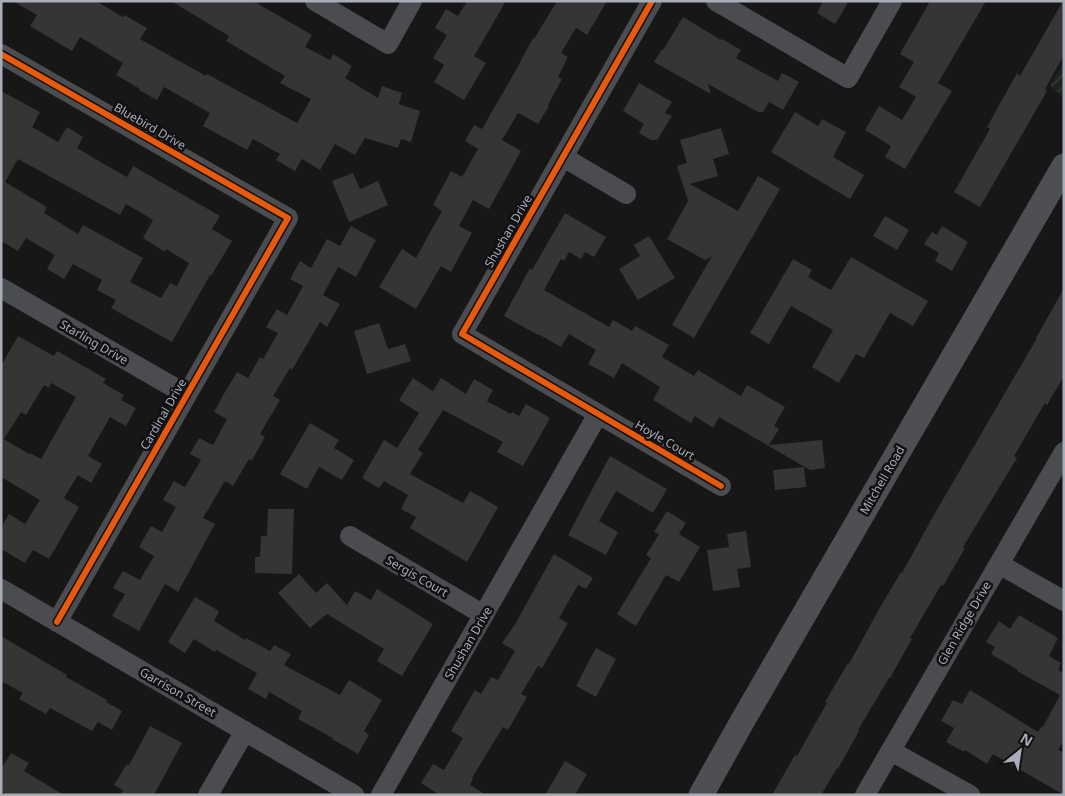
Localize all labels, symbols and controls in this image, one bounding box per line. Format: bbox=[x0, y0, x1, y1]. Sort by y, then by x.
street label: Bluebird Drive bbox=[111, 99, 189, 154]
street label: Shushan Drive bbox=[480, 191, 536, 271]
street label: Starling Drive bbox=[57, 316, 132, 369]
street label: Cardinal Drive bbox=[136, 375, 190, 453]
street label: Hoyle Court bbox=[632, 416, 699, 464]
street label: Mitchell Road bbox=[856, 443, 908, 517]
street label: Sergis Court bbox=[383, 551, 452, 601]
street label: Glen Ridge Drive bbox=[933, 578, 995, 668]
street label: Shushan Drive bbox=[440, 603, 496, 683]
street label: Garrison Street bbox=[137, 663, 220, 721]
north arrow bbox=[995, 726, 1045, 776]
text: N bbox=[1017, 728, 1036, 750]

